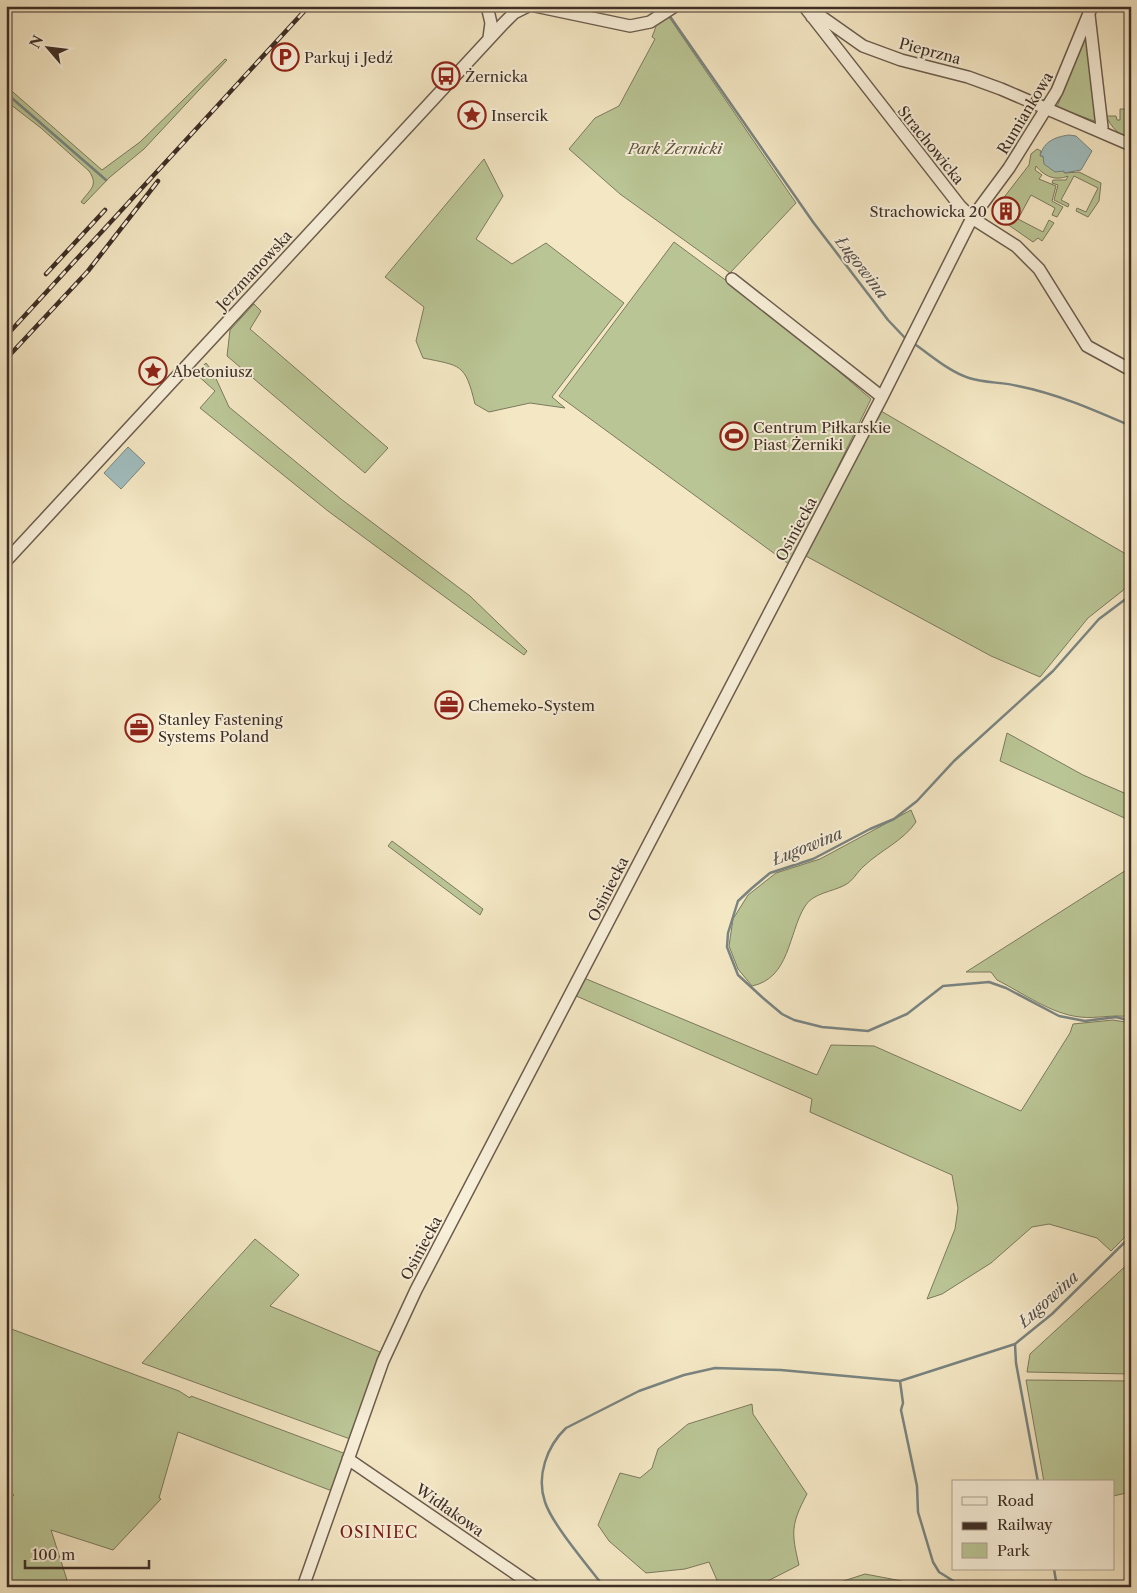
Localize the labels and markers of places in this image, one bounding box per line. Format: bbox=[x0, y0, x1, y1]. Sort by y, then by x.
parking icon: Parkuj i Jedź bbox=[270, 42, 300, 72]
place label: Parkuj i Jedź bbox=[304, 48, 393, 67]
bus stop icon: Żernicka bbox=[431, 61, 461, 91]
place label: Żernicka bbox=[465, 67, 528, 86]
place icon: Insercik bbox=[457, 100, 487, 130]
place label: Insercik bbox=[491, 106, 550, 125]
building icon: Strachowicka 20 bbox=[991, 196, 1021, 226]
place label: Strachowicka 20 bbox=[869, 202, 987, 221]
place icon: Abetoniusz bbox=[138, 356, 168, 386]
place label: Abetoniusz bbox=[171, 362, 253, 381]
place label: Centrum Piłkarskie Piast Żerniki bbox=[753, 418, 891, 454]
sports icon: Centrum Piłkarskie Piast Żerniki bbox=[719, 421, 749, 451]
office icon: Chemeko-System bbox=[434, 690, 464, 720]
place label: Chemeko-System bbox=[468, 696, 595, 715]
place label: Stanley Fastening Systems Poland bbox=[158, 710, 283, 746]
office icon: Stanley Fastening Systems Poland bbox=[124, 713, 154, 743]

